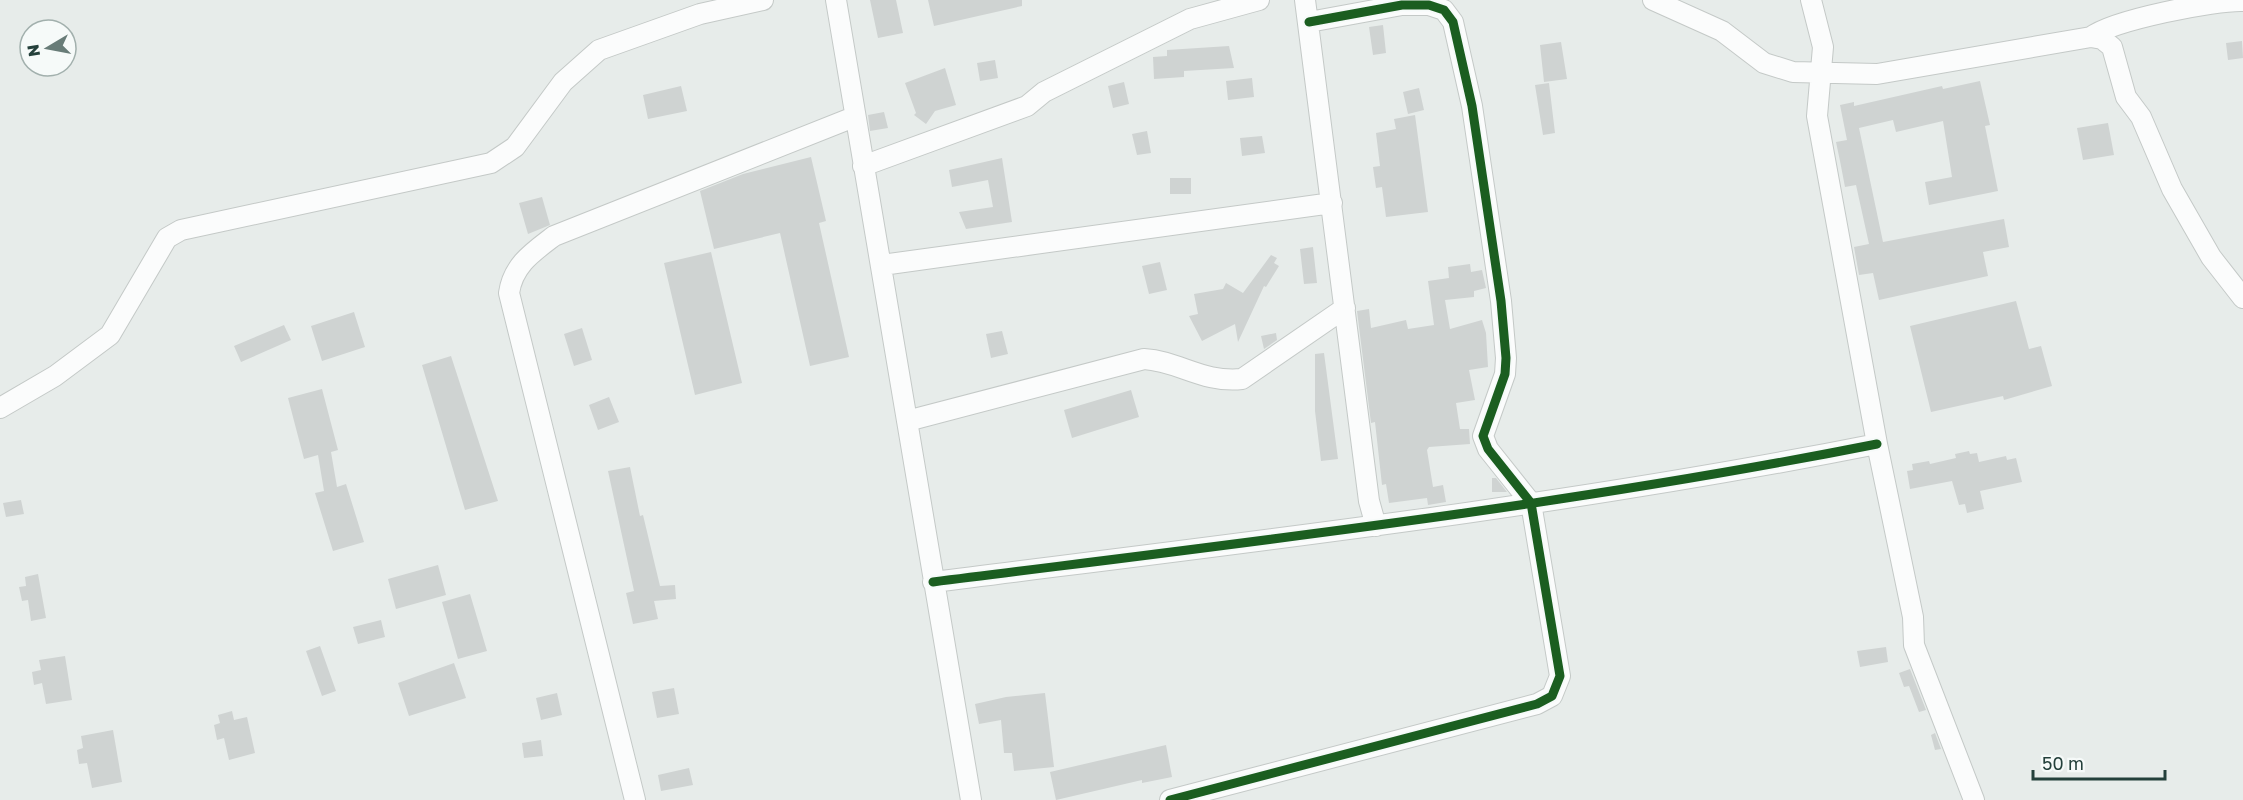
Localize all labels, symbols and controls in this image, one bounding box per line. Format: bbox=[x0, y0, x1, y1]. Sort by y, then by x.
north arrow bbox=[18, 18, 78, 78]
text: N bbox=[22, 43, 44, 58]
scale bar bbox=[2033, 743, 2165, 781]
text: 50 m bbox=[2042, 752, 2084, 774]

